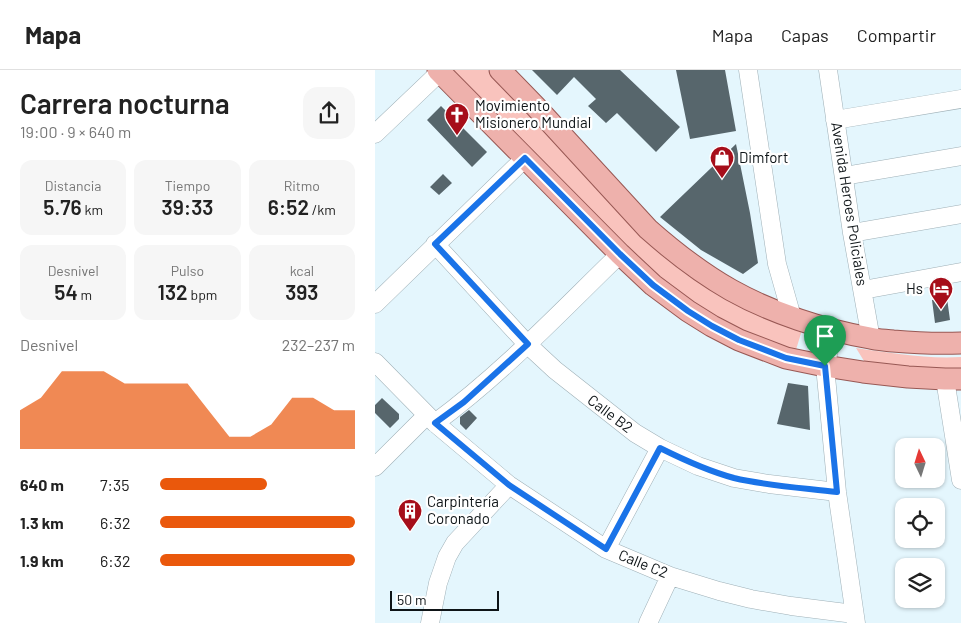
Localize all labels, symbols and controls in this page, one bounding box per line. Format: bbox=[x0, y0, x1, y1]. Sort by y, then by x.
text: Mapa bbox=[25, 20, 81, 49]
text: Mapa bbox=[712, 24, 753, 46]
text: Capas bbox=[781, 24, 829, 46]
text: Compartir bbox=[857, 24, 936, 46]
text: Carrera nocturna bbox=[20, 86, 230, 120]
button: share bbox=[303, 87, 355, 139]
place label: Movimiento Misionero Mundial bbox=[475, 96, 591, 131]
church icon: Movimiento Misionero Mundial bbox=[444, 102, 470, 136]
street label: Avenida Heroes Policiales bbox=[828, 121, 872, 287]
text: 19:00 · 9 × 640 m bbox=[20, 122, 131, 141]
shop icon: Dimfort bbox=[709, 145, 735, 179]
place label: Dimfort bbox=[739, 148, 788, 166]
text: Distancia bbox=[45, 177, 101, 194]
text: Tiempo bbox=[165, 177, 210, 194]
text: Ritmo bbox=[284, 177, 320, 194]
text: 5.76 bbox=[43, 194, 82, 219]
text: 39:33 bbox=[162, 194, 213, 219]
text: 6:52 bbox=[268, 194, 309, 219]
text: km bbox=[82, 201, 103, 218]
text: /km bbox=[309, 201, 336, 218]
text: Desnivel bbox=[48, 262, 99, 279]
text: Pulso bbox=[171, 262, 204, 279]
text: kcal bbox=[290, 262, 314, 279]
hotel icon: Hs bbox=[928, 276, 954, 310]
text: 54 bbox=[54, 279, 78, 304]
text: 132 bbox=[158, 279, 188, 304]
text: 393 bbox=[285, 279, 319, 304]
place label: Hs bbox=[906, 279, 923, 297]
text: m bbox=[78, 286, 92, 303]
text: bpm bbox=[188, 286, 217, 303]
pin bbox=[804, 315, 846, 366]
icon: arrive bbox=[811, 322, 839, 350]
text: Desnivel bbox=[20, 335, 78, 354]
text: 232–237 m bbox=[282, 335, 355, 354]
street label: Calle B2 bbox=[584, 390, 637, 436]
north arrow bbox=[895, 438, 945, 488]
map controls bbox=[895, 438, 945, 608]
text: 640 m bbox=[20, 475, 64, 494]
text: 7:35 bbox=[100, 475, 129, 494]
place label: Carpintería Coronado bbox=[427, 492, 499, 527]
building icon: Carpintería Coronado bbox=[397, 498, 423, 532]
button: locate bbox=[895, 498, 945, 548]
text: 1.3 km bbox=[20, 513, 64, 532]
text: 6:32 bbox=[100, 513, 130, 532]
street label: Calle C2 bbox=[616, 545, 671, 581]
text: 1.9 km bbox=[20, 551, 64, 570]
text: 6:32 bbox=[100, 551, 130, 570]
button: layers bbox=[895, 558, 945, 608]
scale bar bbox=[390, 588, 499, 611]
text: 50 m bbox=[397, 591, 426, 608]

